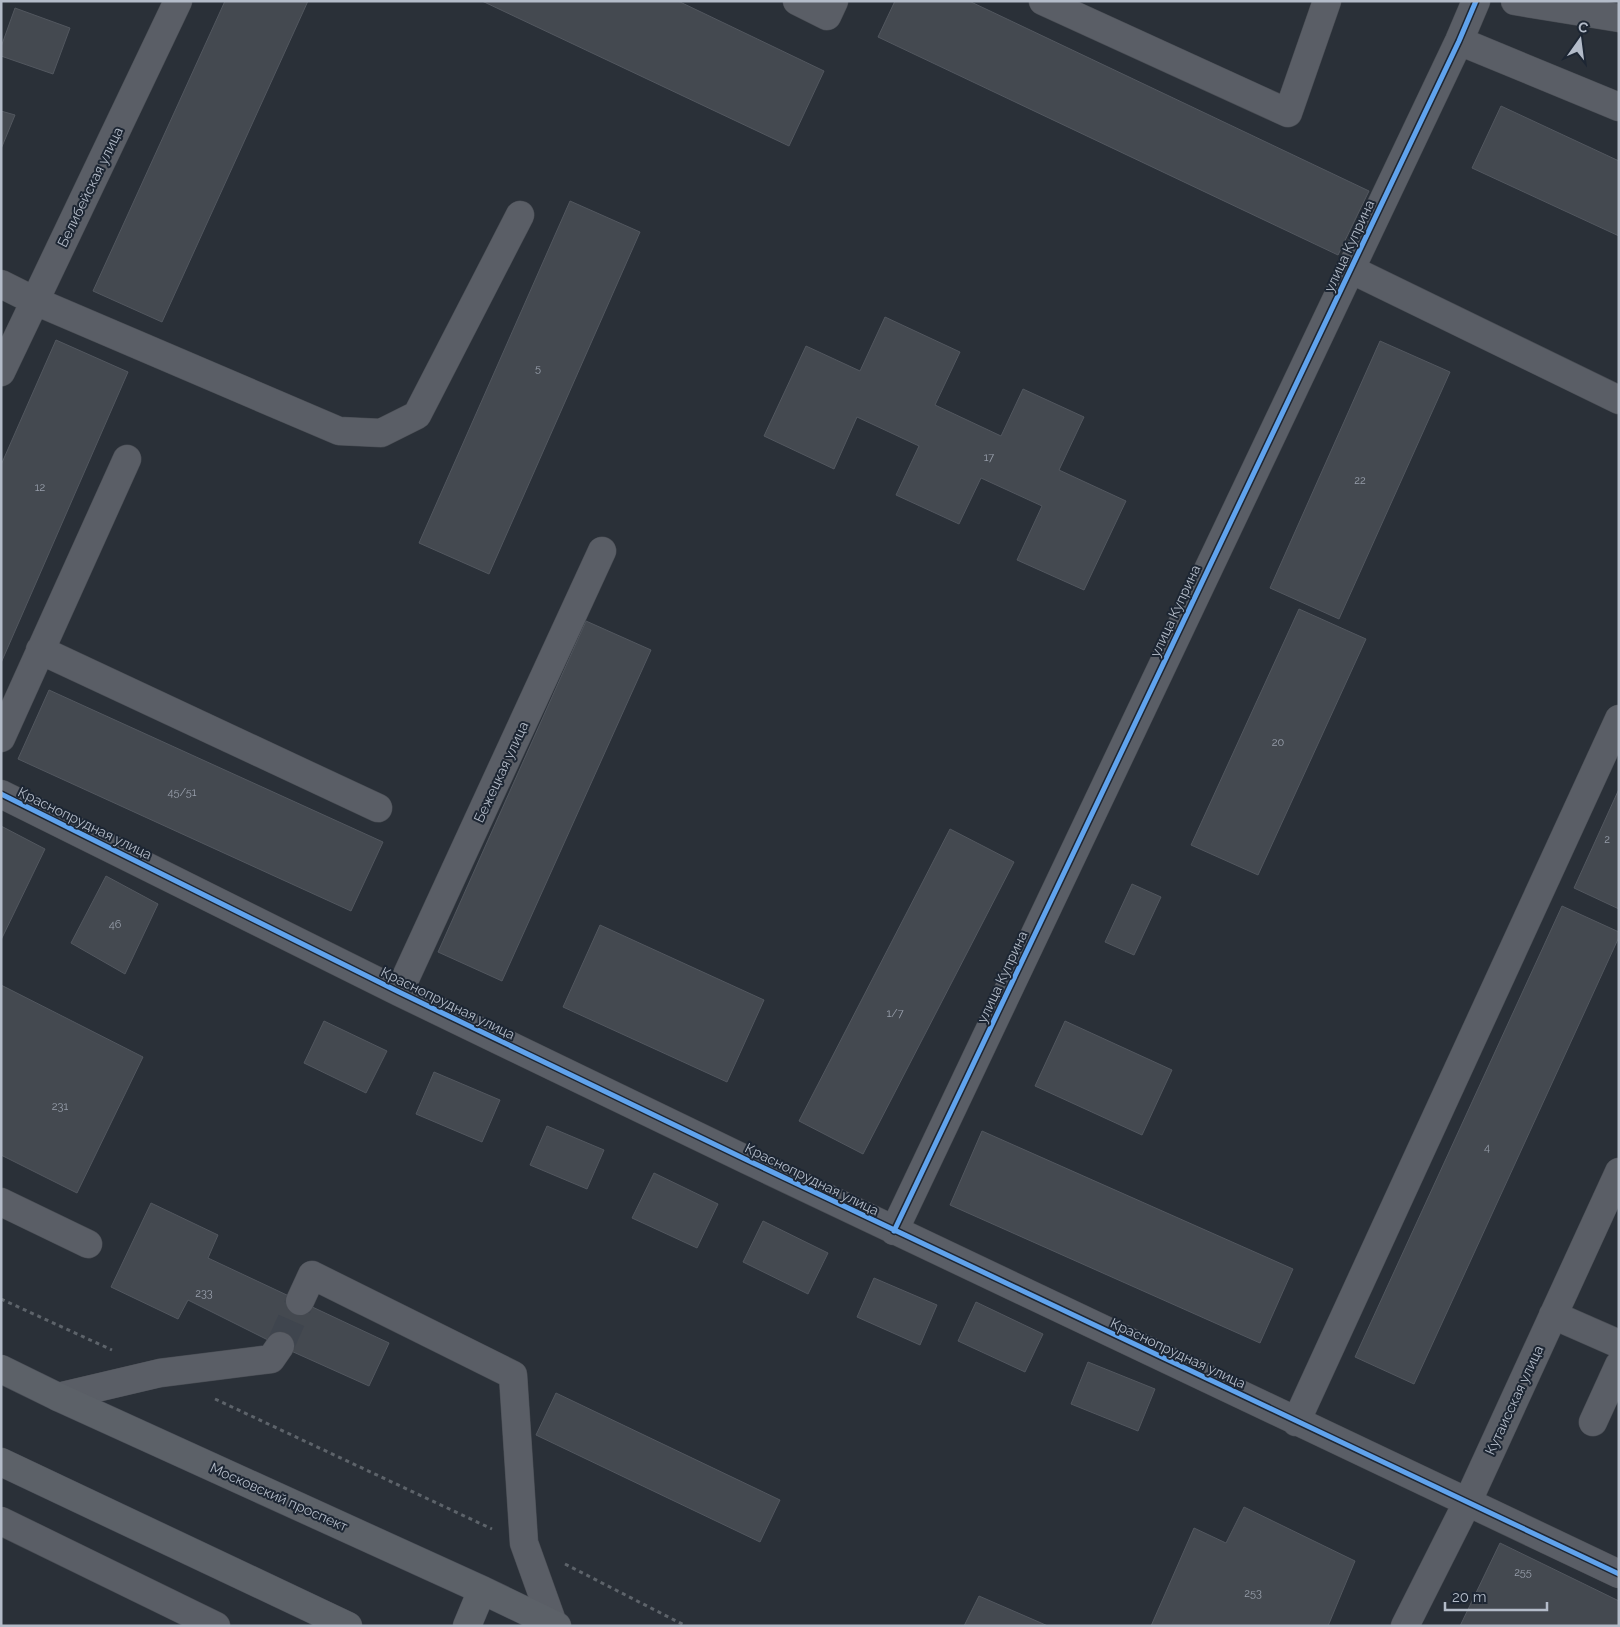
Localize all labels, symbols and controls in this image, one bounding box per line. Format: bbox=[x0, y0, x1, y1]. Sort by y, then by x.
north arrow bbox=[1555, 15, 1605, 65]
text: С bbox=[1577, 18, 1590, 36]
street label: Белибейская улица bbox=[54, 124, 126, 250]
street label: улица Куприна bbox=[1321, 197, 1377, 295]
house number: 5 bbox=[535, 362, 541, 375]
house number: 17 bbox=[984, 451, 994, 464]
house number: 22 bbox=[1354, 474, 1366, 487]
house number: 12 bbox=[35, 481, 45, 494]
street label: улица Куприна bbox=[1147, 562, 1203, 660]
street label: Бежецкая улица bbox=[471, 719, 531, 825]
house number: 20 bbox=[1272, 736, 1284, 749]
street label: Краснопрудная улица bbox=[15, 784, 155, 862]
house number: 45/51 bbox=[168, 786, 197, 799]
house number: 2 bbox=[1604, 833, 1610, 846]
house number: 46 bbox=[109, 918, 122, 931]
street label: улица Куприна bbox=[974, 928, 1030, 1026]
street label: Краснопрудная улица bbox=[378, 964, 518, 1042]
house number: 1/7 bbox=[886, 1007, 904, 1020]
house number: 231 bbox=[52, 1100, 68, 1113]
street label: Краснопрудная улица bbox=[742, 1140, 882, 1218]
house number: 4 bbox=[1484, 1141, 1490, 1154]
house number: 233 bbox=[195, 1287, 213, 1300]
street label: Краснопрудная улица bbox=[1108, 1315, 1248, 1391]
street label: Кутаисская улица bbox=[1482, 1343, 1546, 1457]
street label: Московский проспект bbox=[208, 1459, 351, 1535]
house number: 255 bbox=[1514, 1566, 1532, 1579]
scale bar bbox=[1445, 1580, 1548, 1612]
house number: 253 bbox=[1244, 1587, 1262, 1600]
text: 20 m bbox=[1452, 1588, 1487, 1606]

